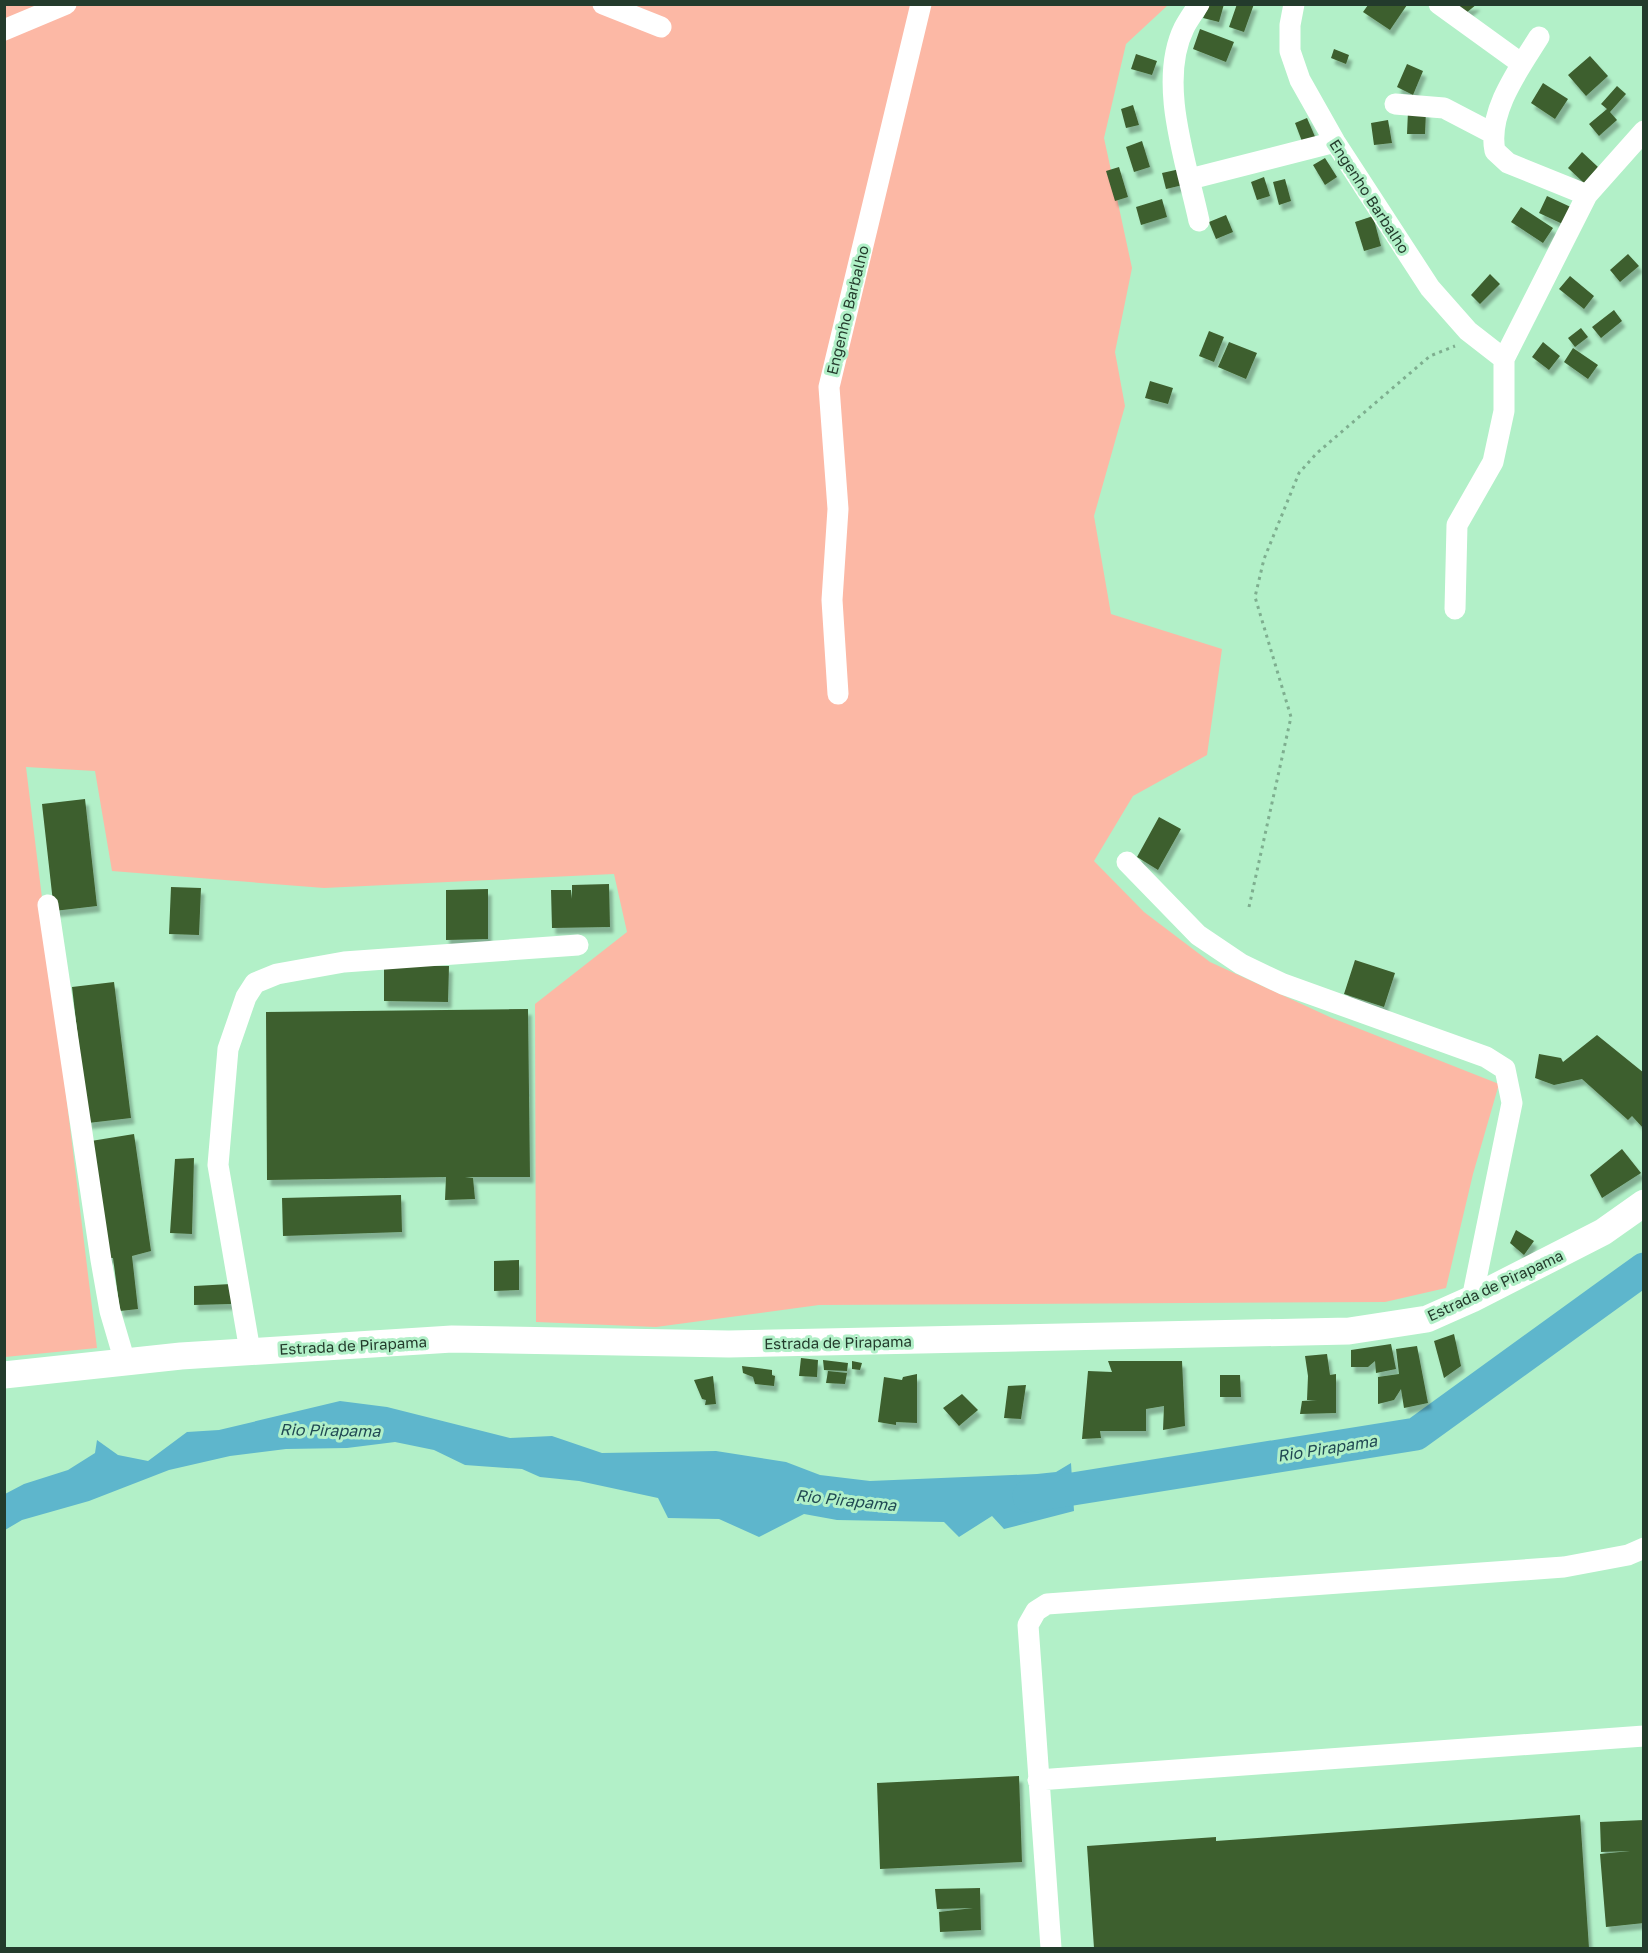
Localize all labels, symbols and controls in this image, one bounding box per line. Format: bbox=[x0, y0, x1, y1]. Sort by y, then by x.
street label: Engenho Barbalho bbox=[1326, 135, 1414, 257]
street label: Engenho Barbalho bbox=[822, 243, 872, 377]
street label: Estrada de Pirapama bbox=[1424, 1246, 1566, 1324]
street label: Estrada de Pirapama bbox=[279, 1332, 427, 1358]
street label: Estrada de Pirapama bbox=[764, 1332, 912, 1352]
water label: Rio Pirapama bbox=[279, 1419, 381, 1441]
water label: Rio Pirapama bbox=[1276, 1430, 1379, 1466]
water label: Rio Pirapama bbox=[795, 1485, 898, 1515]

